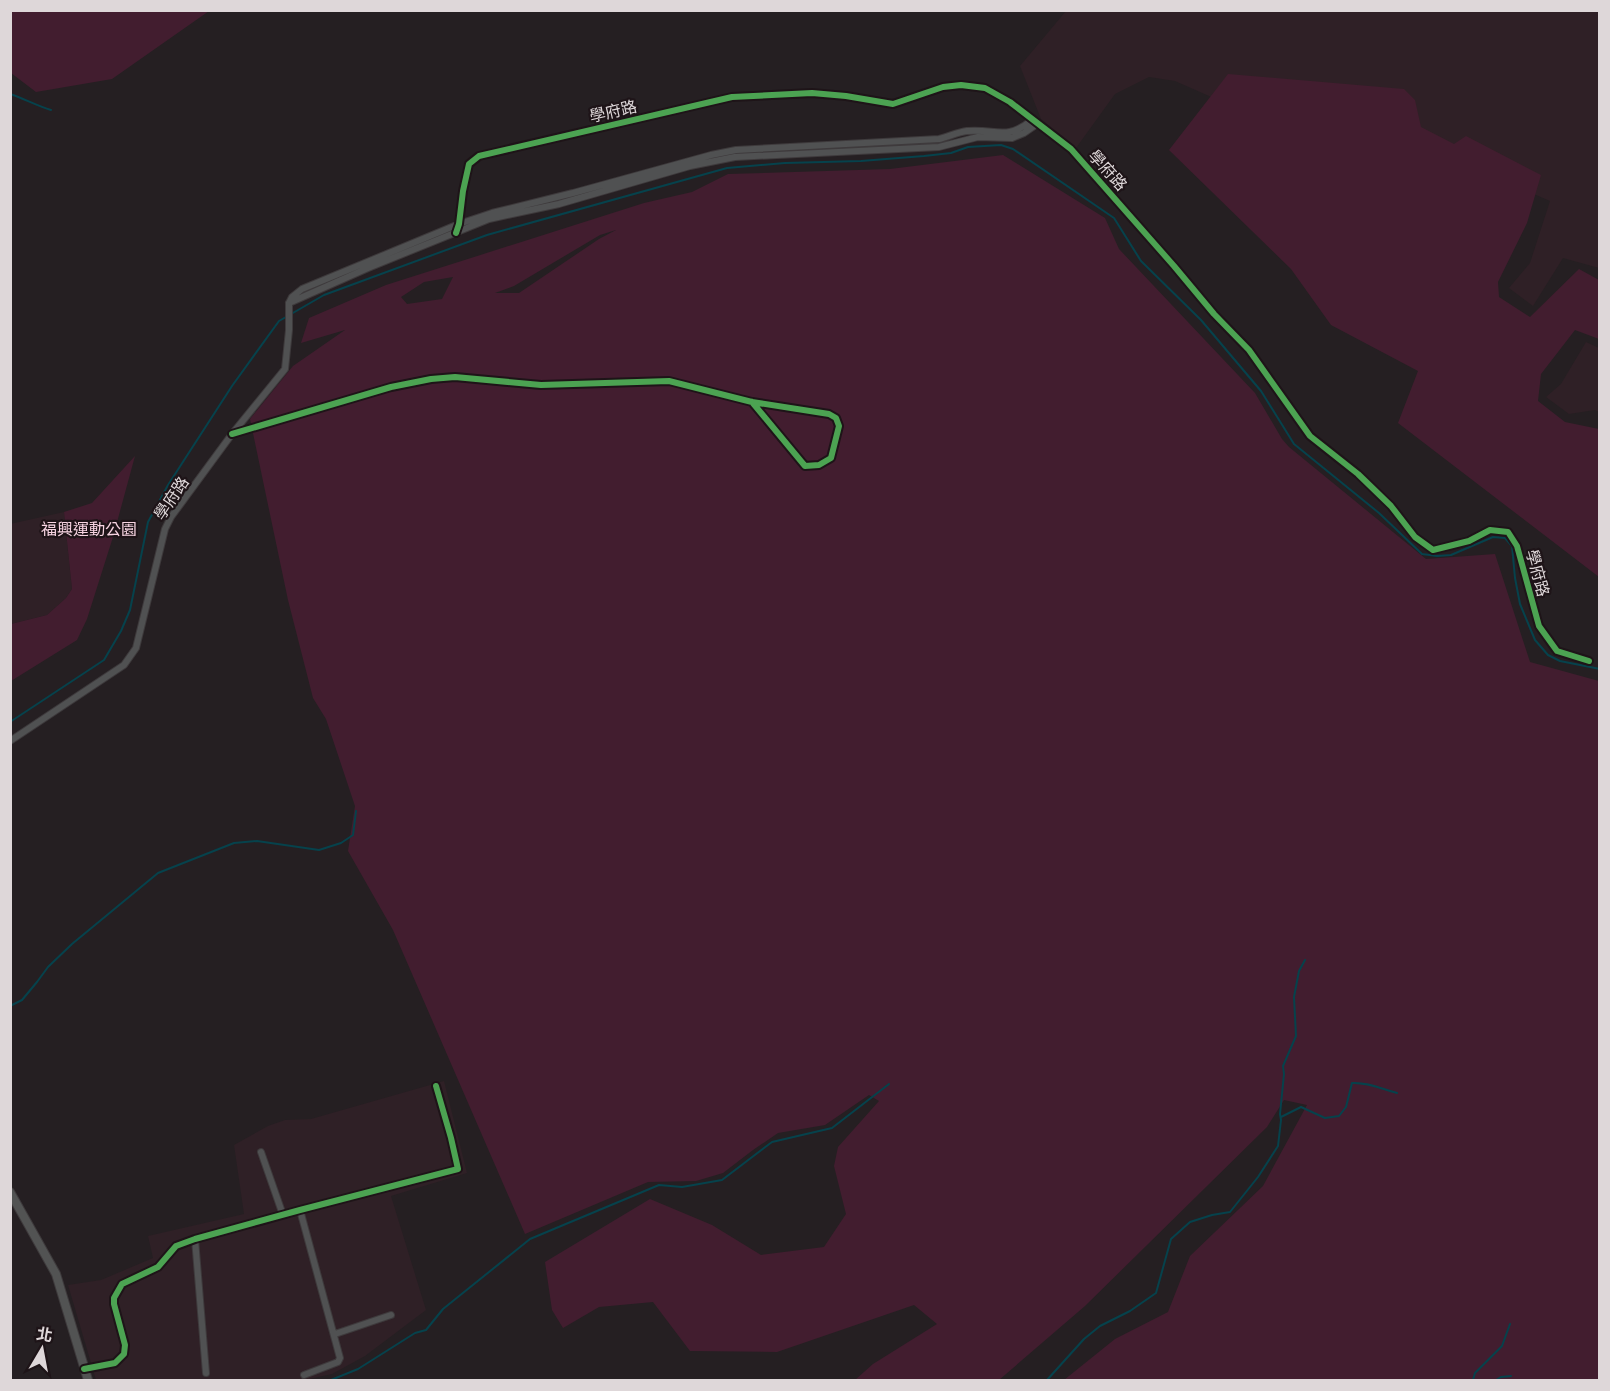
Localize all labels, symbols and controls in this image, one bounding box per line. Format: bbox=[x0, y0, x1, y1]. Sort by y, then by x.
street label: 學府路 bbox=[588, 97, 639, 126]
street label: 學府路 bbox=[1085, 146, 1131, 195]
street label: 學府路 bbox=[150, 473, 193, 523]
park label: 福興運動公園 bbox=[41, 520, 137, 539]
street label: 學府路 bbox=[1522, 547, 1553, 599]
north arrow bbox=[12, 1319, 72, 1379]
text: 北 bbox=[35, 1324, 54, 1345]

